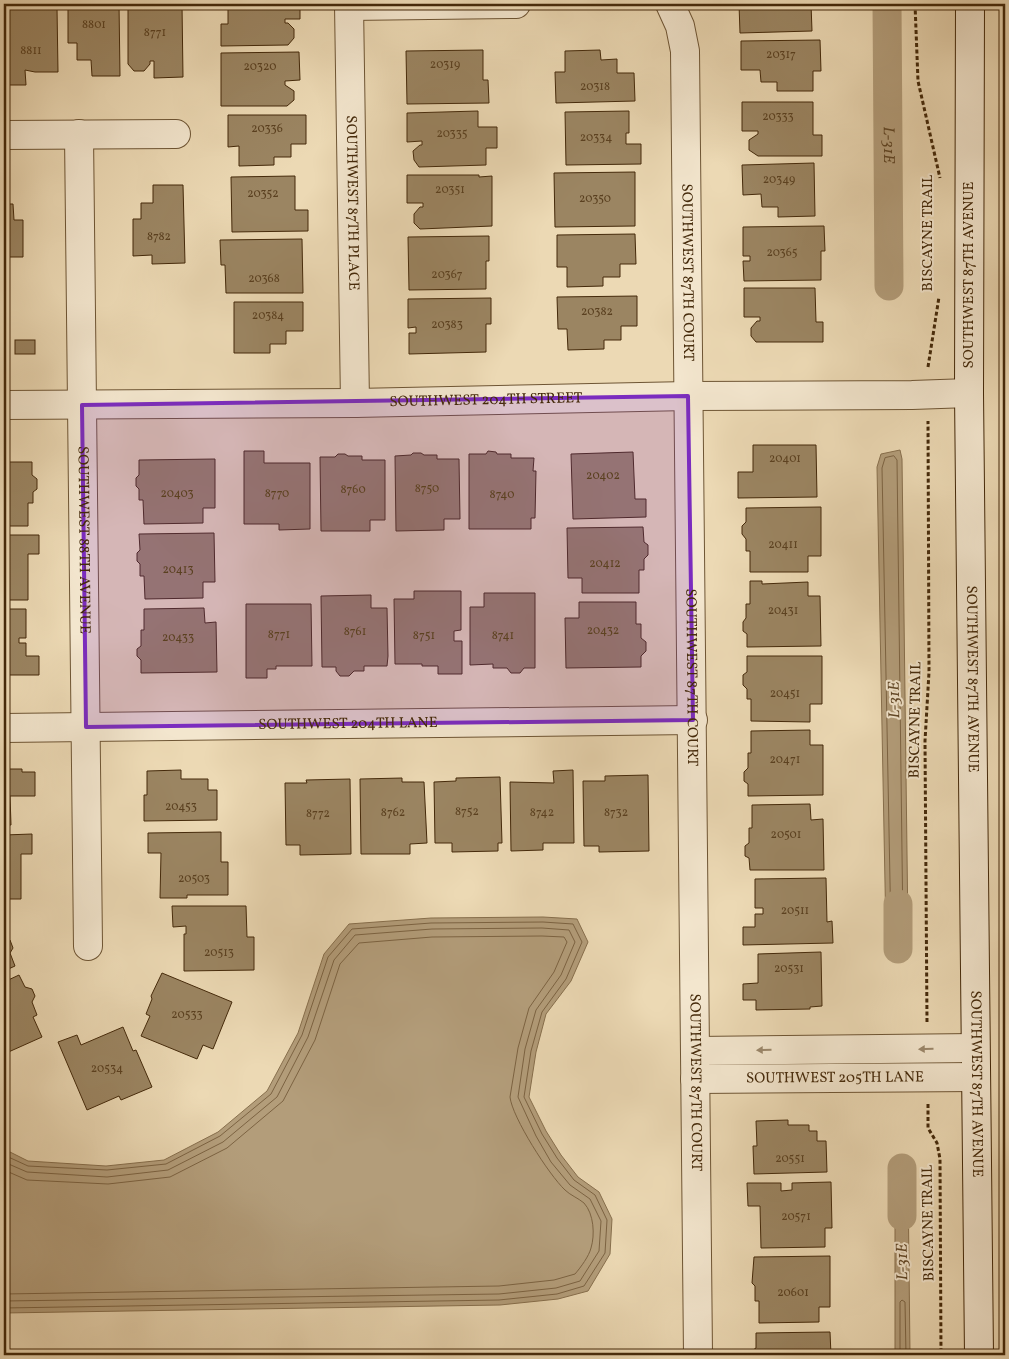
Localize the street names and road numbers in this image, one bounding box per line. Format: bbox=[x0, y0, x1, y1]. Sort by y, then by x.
street label: SOUTHWEST 87TH PLACE bbox=[340, 115, 364, 291]
street label: BISCAYNE TRAIL bbox=[918, 174, 939, 291]
street label: SOUTHWEST 87TH AVENUE bbox=[959, 182, 980, 368]
street label: SOUTHWEST 87TH COURT bbox=[676, 183, 699, 362]
street label: SOUTHWEST 204TH STREET bbox=[389, 388, 583, 413]
street label: SOUTHWEST 88TH AVENUE bbox=[72, 446, 95, 634]
street label: SOUTHWEST 87TH AVENUE bbox=[961, 585, 983, 773]
street label: SOUTHWEST 87TH COURT bbox=[680, 588, 703, 767]
street label: BISCAYNE TRAIL bbox=[904, 661, 928, 779]
street label: SOUTHWEST 204TH LANE bbox=[258, 712, 438, 736]
street label: SOUTHWEST 87TH AVENUE bbox=[965, 990, 988, 1178]
street label: SOUTHWEST 87TH COURT bbox=[684, 993, 707, 1172]
street label: SOUTHWEST 205TH LANE bbox=[746, 1067, 924, 1089]
street label: BISCAYNE TRAIL bbox=[917, 1164, 941, 1282]

